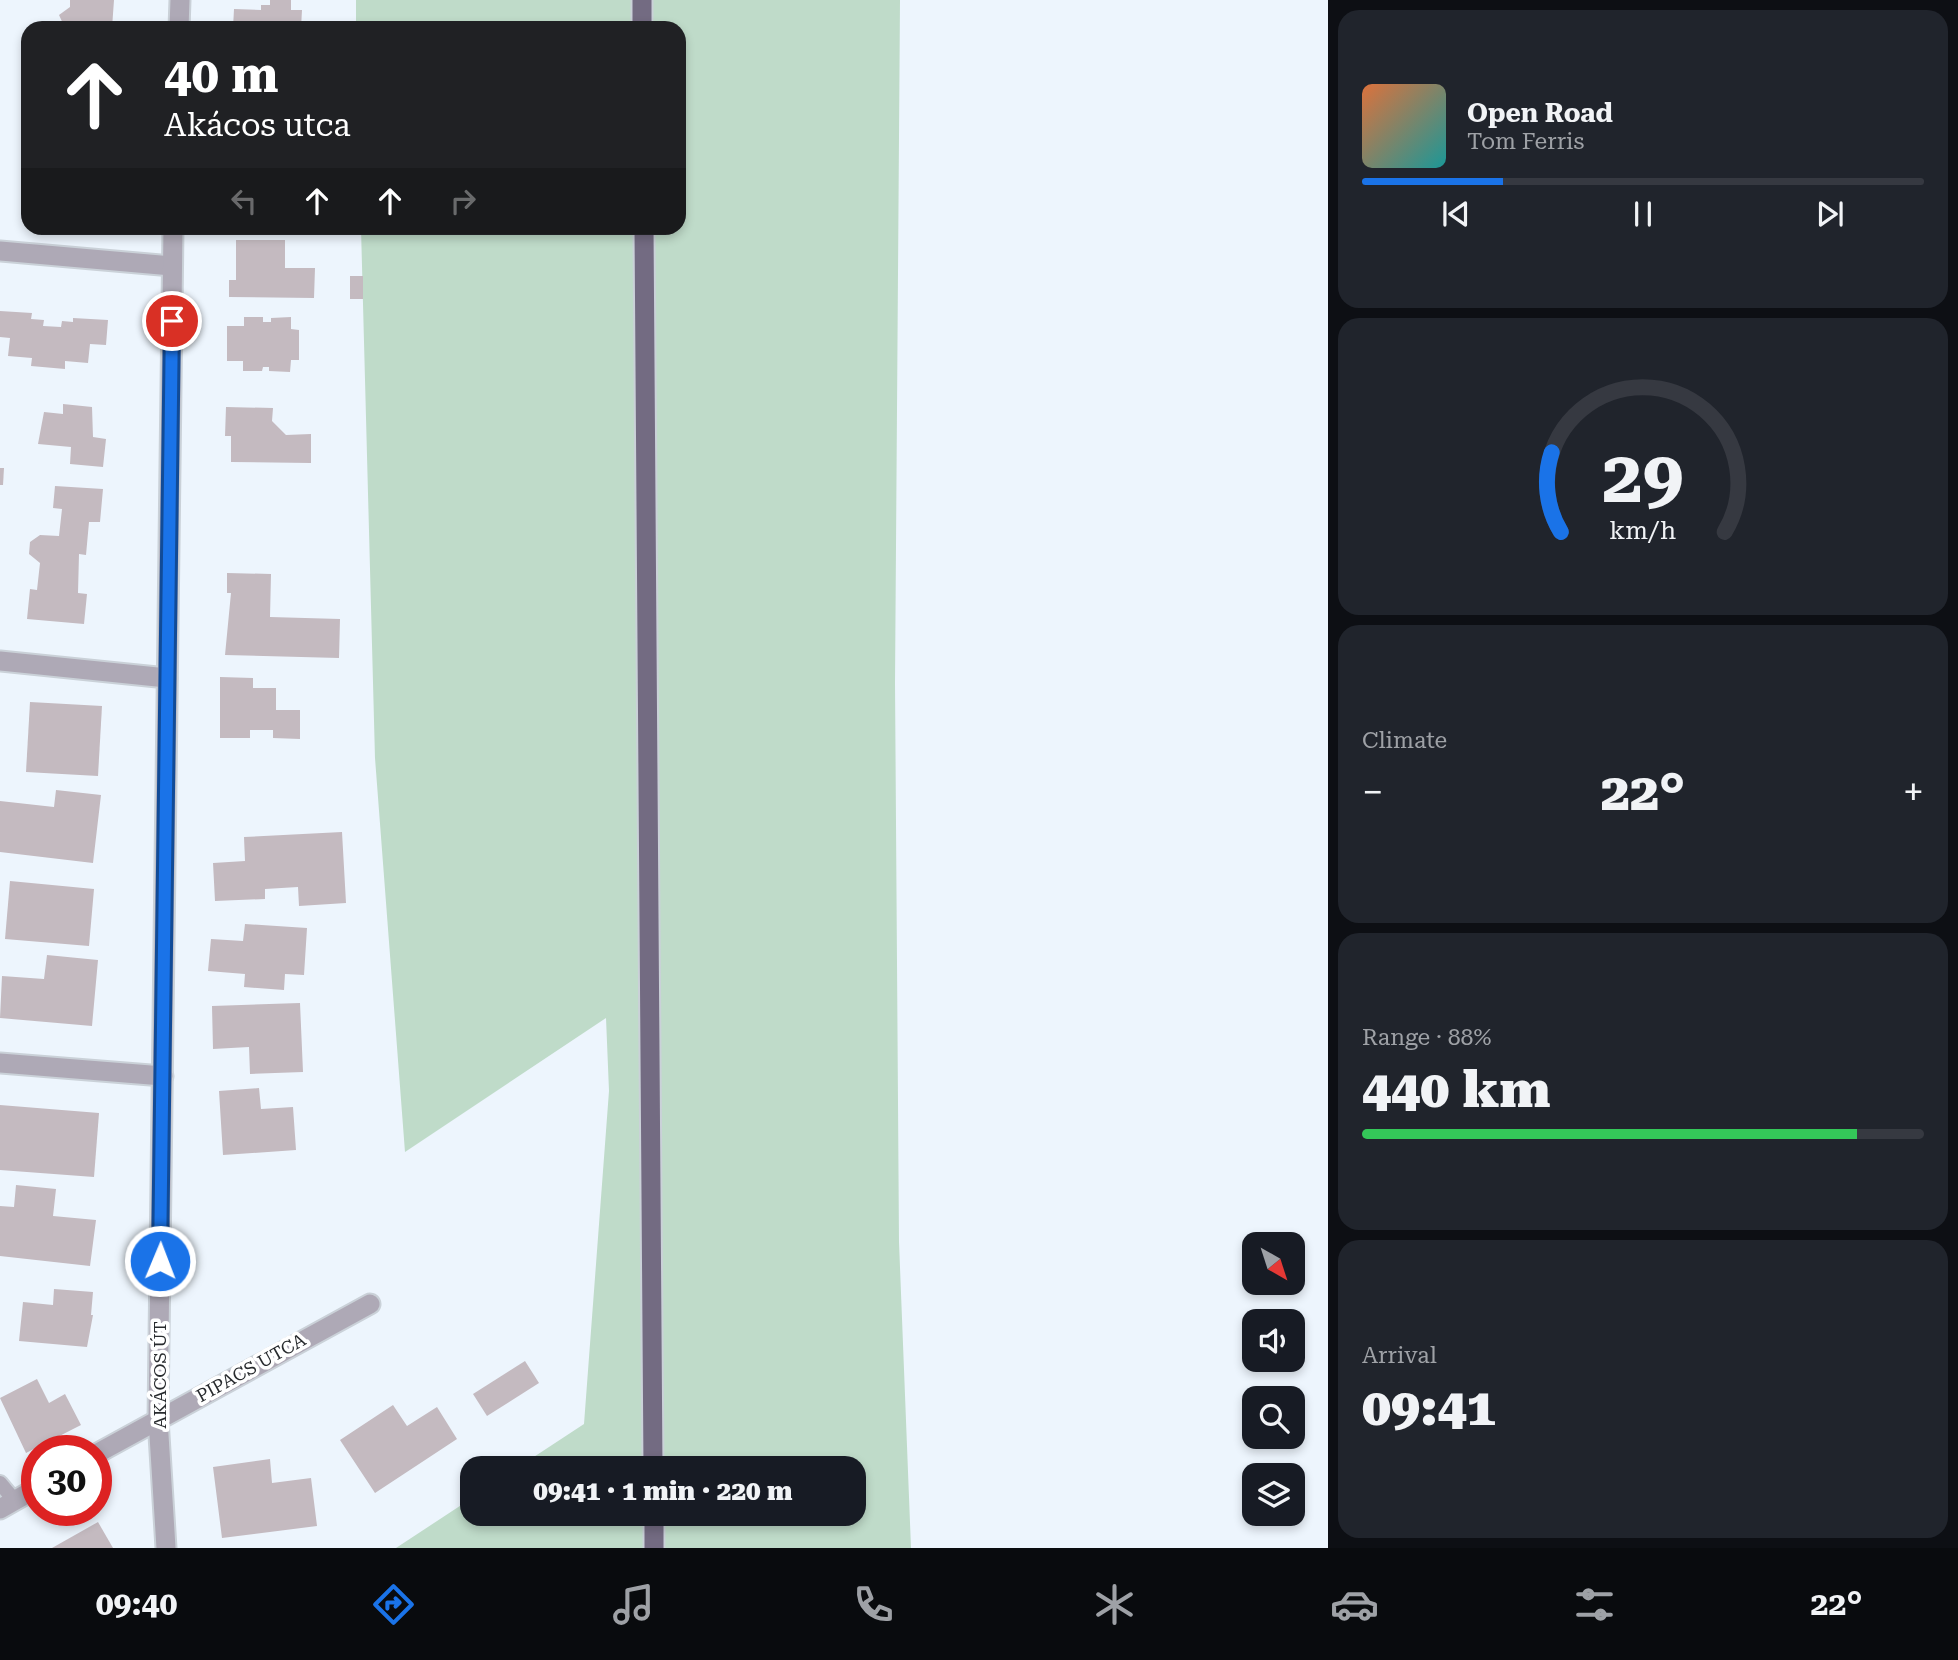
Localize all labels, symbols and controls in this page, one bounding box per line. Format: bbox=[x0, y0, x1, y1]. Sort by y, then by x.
text: 40 m bbox=[164, 47, 279, 104]
icon: ahead bbox=[49, 49, 140, 140]
text: Open Road bbox=[1467, 98, 1613, 128]
text: Akácos utca bbox=[164, 106, 351, 144]
text: Tom Ferris bbox=[1467, 128, 1584, 155]
icon: left bbox=[225, 182, 263, 220]
icon: ahead bbox=[298, 182, 336, 220]
icon: ahead bbox=[371, 182, 409, 220]
icon: right bbox=[444, 182, 482, 220]
icon: previous bbox=[1437, 195, 1475, 233]
icon: pause bbox=[1624, 195, 1662, 233]
icon: next bbox=[1811, 195, 1849, 233]
pin bbox=[142, 291, 202, 351]
icon: arrive bbox=[153, 302, 191, 340]
text: 29 bbox=[1602, 436, 1684, 521]
text: km/h bbox=[1610, 516, 1676, 545]
text: Climate bbox=[1362, 727, 1447, 754]
text: 22° bbox=[1601, 762, 1685, 823]
text: − bbox=[1362, 770, 1383, 814]
text: + bbox=[1903, 770, 1924, 814]
text: Range · 88% bbox=[1362, 1024, 1491, 1051]
text: 440 km bbox=[1362, 1059, 1550, 1120]
position arrow bbox=[123, 1224, 197, 1298]
north arrow bbox=[1242, 1232, 1306, 1295]
map controls bbox=[1242, 1232, 1305, 1526]
button: sound bbox=[1242, 1309, 1305, 1372]
street label: AKÁCOS ÚT bbox=[149, 1321, 170, 1429]
street label: PIPACS UTCA bbox=[192, 1329, 309, 1406]
text: Arrival bbox=[1362, 1342, 1437, 1369]
text: 09:41 bbox=[1362, 1377, 1496, 1438]
button: search bbox=[1242, 1386, 1305, 1449]
speed limit sign: 30 bbox=[21, 1435, 112, 1526]
button: layers bbox=[1242, 1463, 1305, 1526]
text: 09:41 · 1 min · 220 m bbox=[533, 1476, 793, 1506]
icon: directions bbox=[369, 1580, 418, 1629]
icon: music bbox=[609, 1580, 658, 1629]
icon: phone bbox=[849, 1580, 898, 1629]
icon: climate bbox=[1090, 1580, 1139, 1629]
icon: car bbox=[1330, 1580, 1379, 1629]
icon: filters bbox=[1570, 1580, 1619, 1629]
text: 09:40 bbox=[96, 1585, 177, 1623]
text: 22° bbox=[1811, 1585, 1862, 1623]

